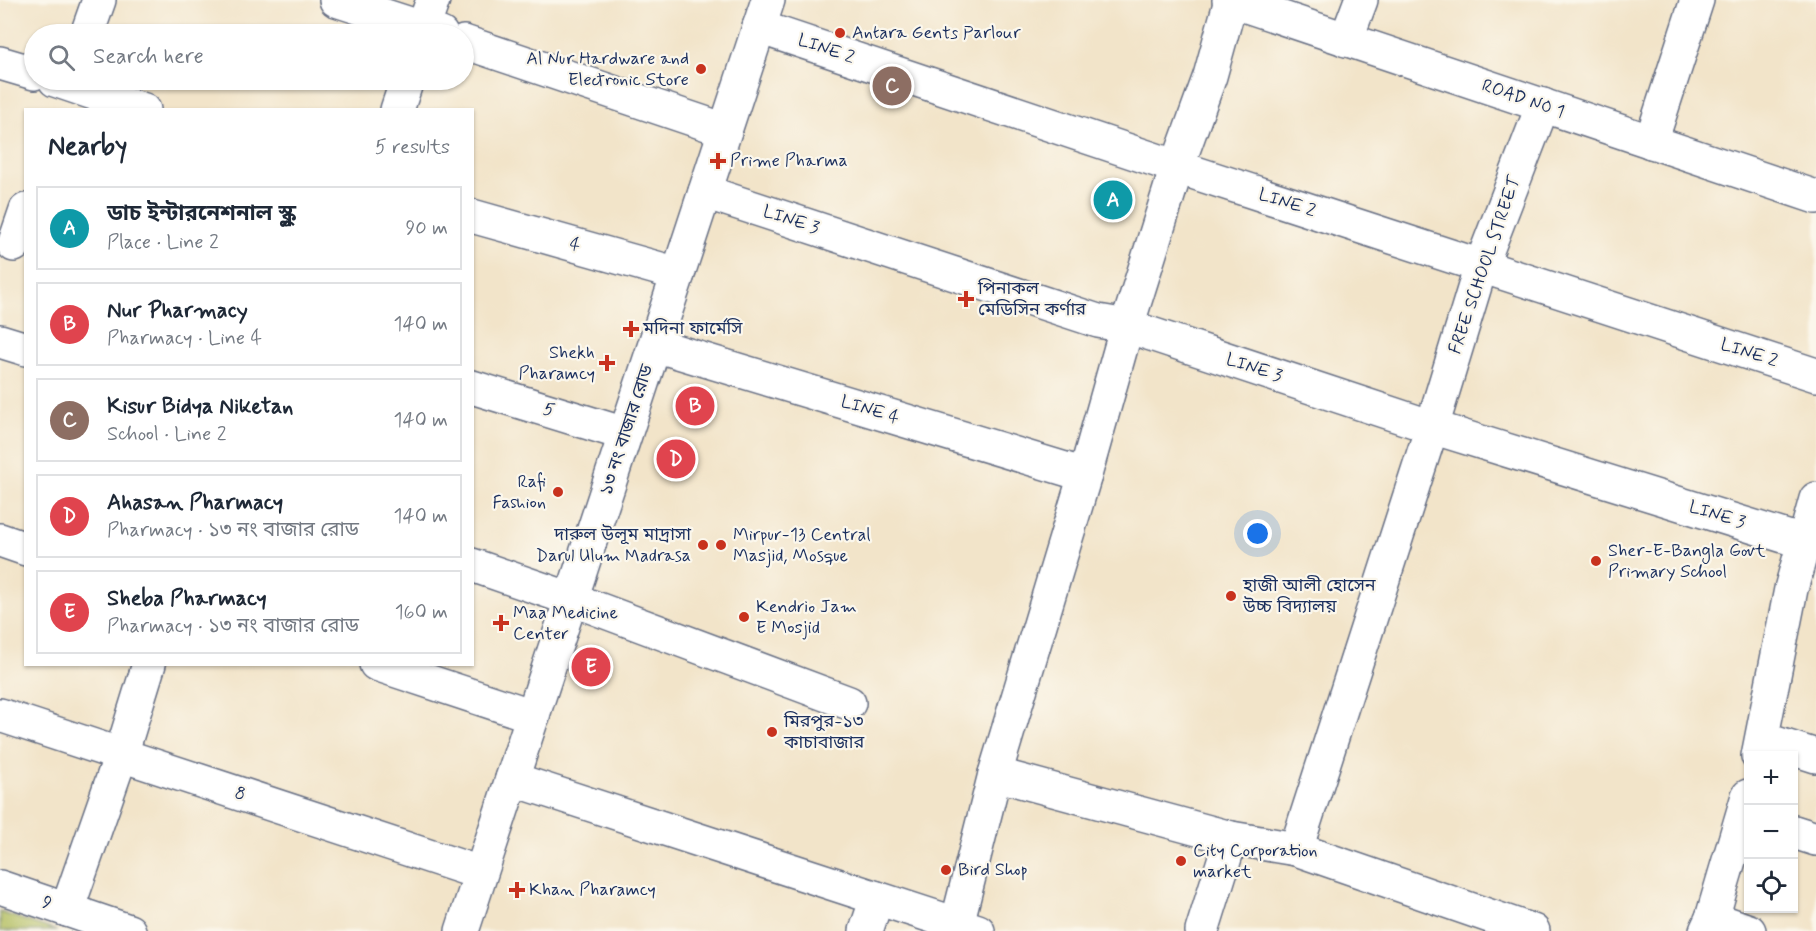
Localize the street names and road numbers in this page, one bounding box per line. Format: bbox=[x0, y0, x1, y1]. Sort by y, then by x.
street label: LINE 2 bbox=[794, 28, 858, 70]
street label: ROAD NO 1 bbox=[1478, 74, 1568, 124]
street label: FREE SCHOOL STREET bbox=[1443, 172, 1527, 357]
street label: LINE 2 bbox=[1255, 183, 1319, 224]
street label: LINE 3 bbox=[760, 200, 822, 240]
street label: 4 bbox=[567, 232, 583, 258]
street label: LINE 2 bbox=[1717, 333, 1781, 374]
street label: LINE 3 bbox=[1223, 348, 1285, 388]
street label: ১৩ নং বাজার রোড bbox=[595, 361, 659, 498]
street label: LINE 4 bbox=[838, 390, 902, 430]
street label: 5 bbox=[540, 397, 558, 423]
street label: LINE 3 bbox=[1686, 495, 1748, 535]
street label: 8 bbox=[231, 781, 249, 807]
street label: 9 bbox=[39, 890, 55, 916]

